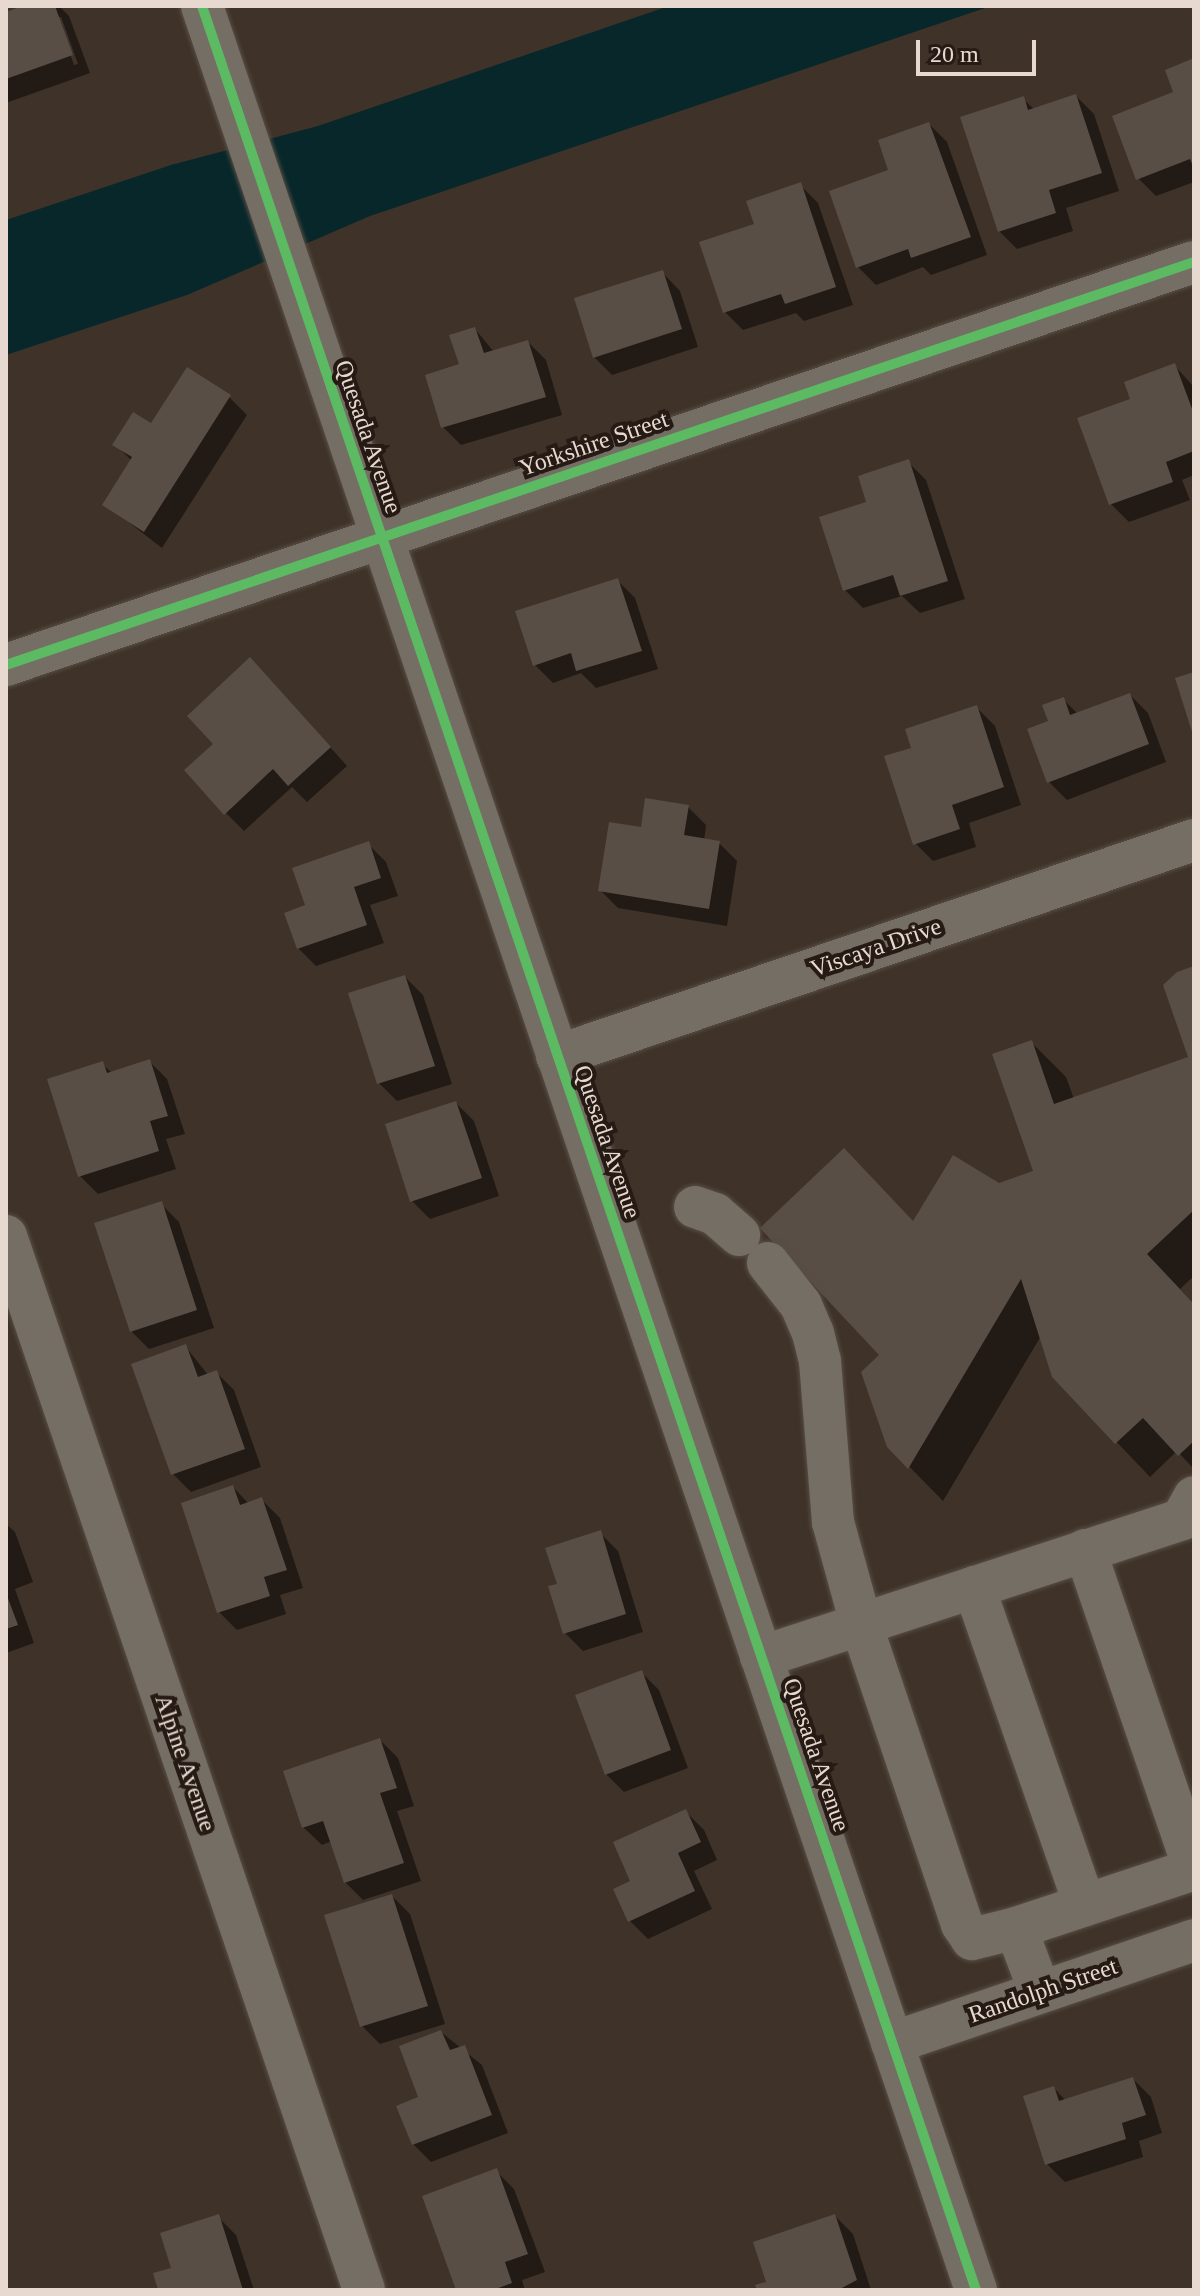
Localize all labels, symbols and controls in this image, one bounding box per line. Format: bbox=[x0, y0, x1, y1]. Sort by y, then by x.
scale bar bbox=[920, 24, 1040, 74]
text: 20 m bbox=[930, 41, 979, 67]
street label: Quesada Avenue bbox=[328, 356, 408, 518]
street label: Yorkshire Street bbox=[516, 405, 672, 483]
street label: Viscaya Drive bbox=[807, 912, 945, 984]
street label: Quesada Avenue bbox=[567, 1061, 647, 1223]
street label: Quesada Avenue bbox=[776, 1674, 856, 1836]
street label: Alpine Avenue bbox=[148, 1690, 222, 1836]
street label: Randolph Street bbox=[965, 1952, 1121, 2030]

